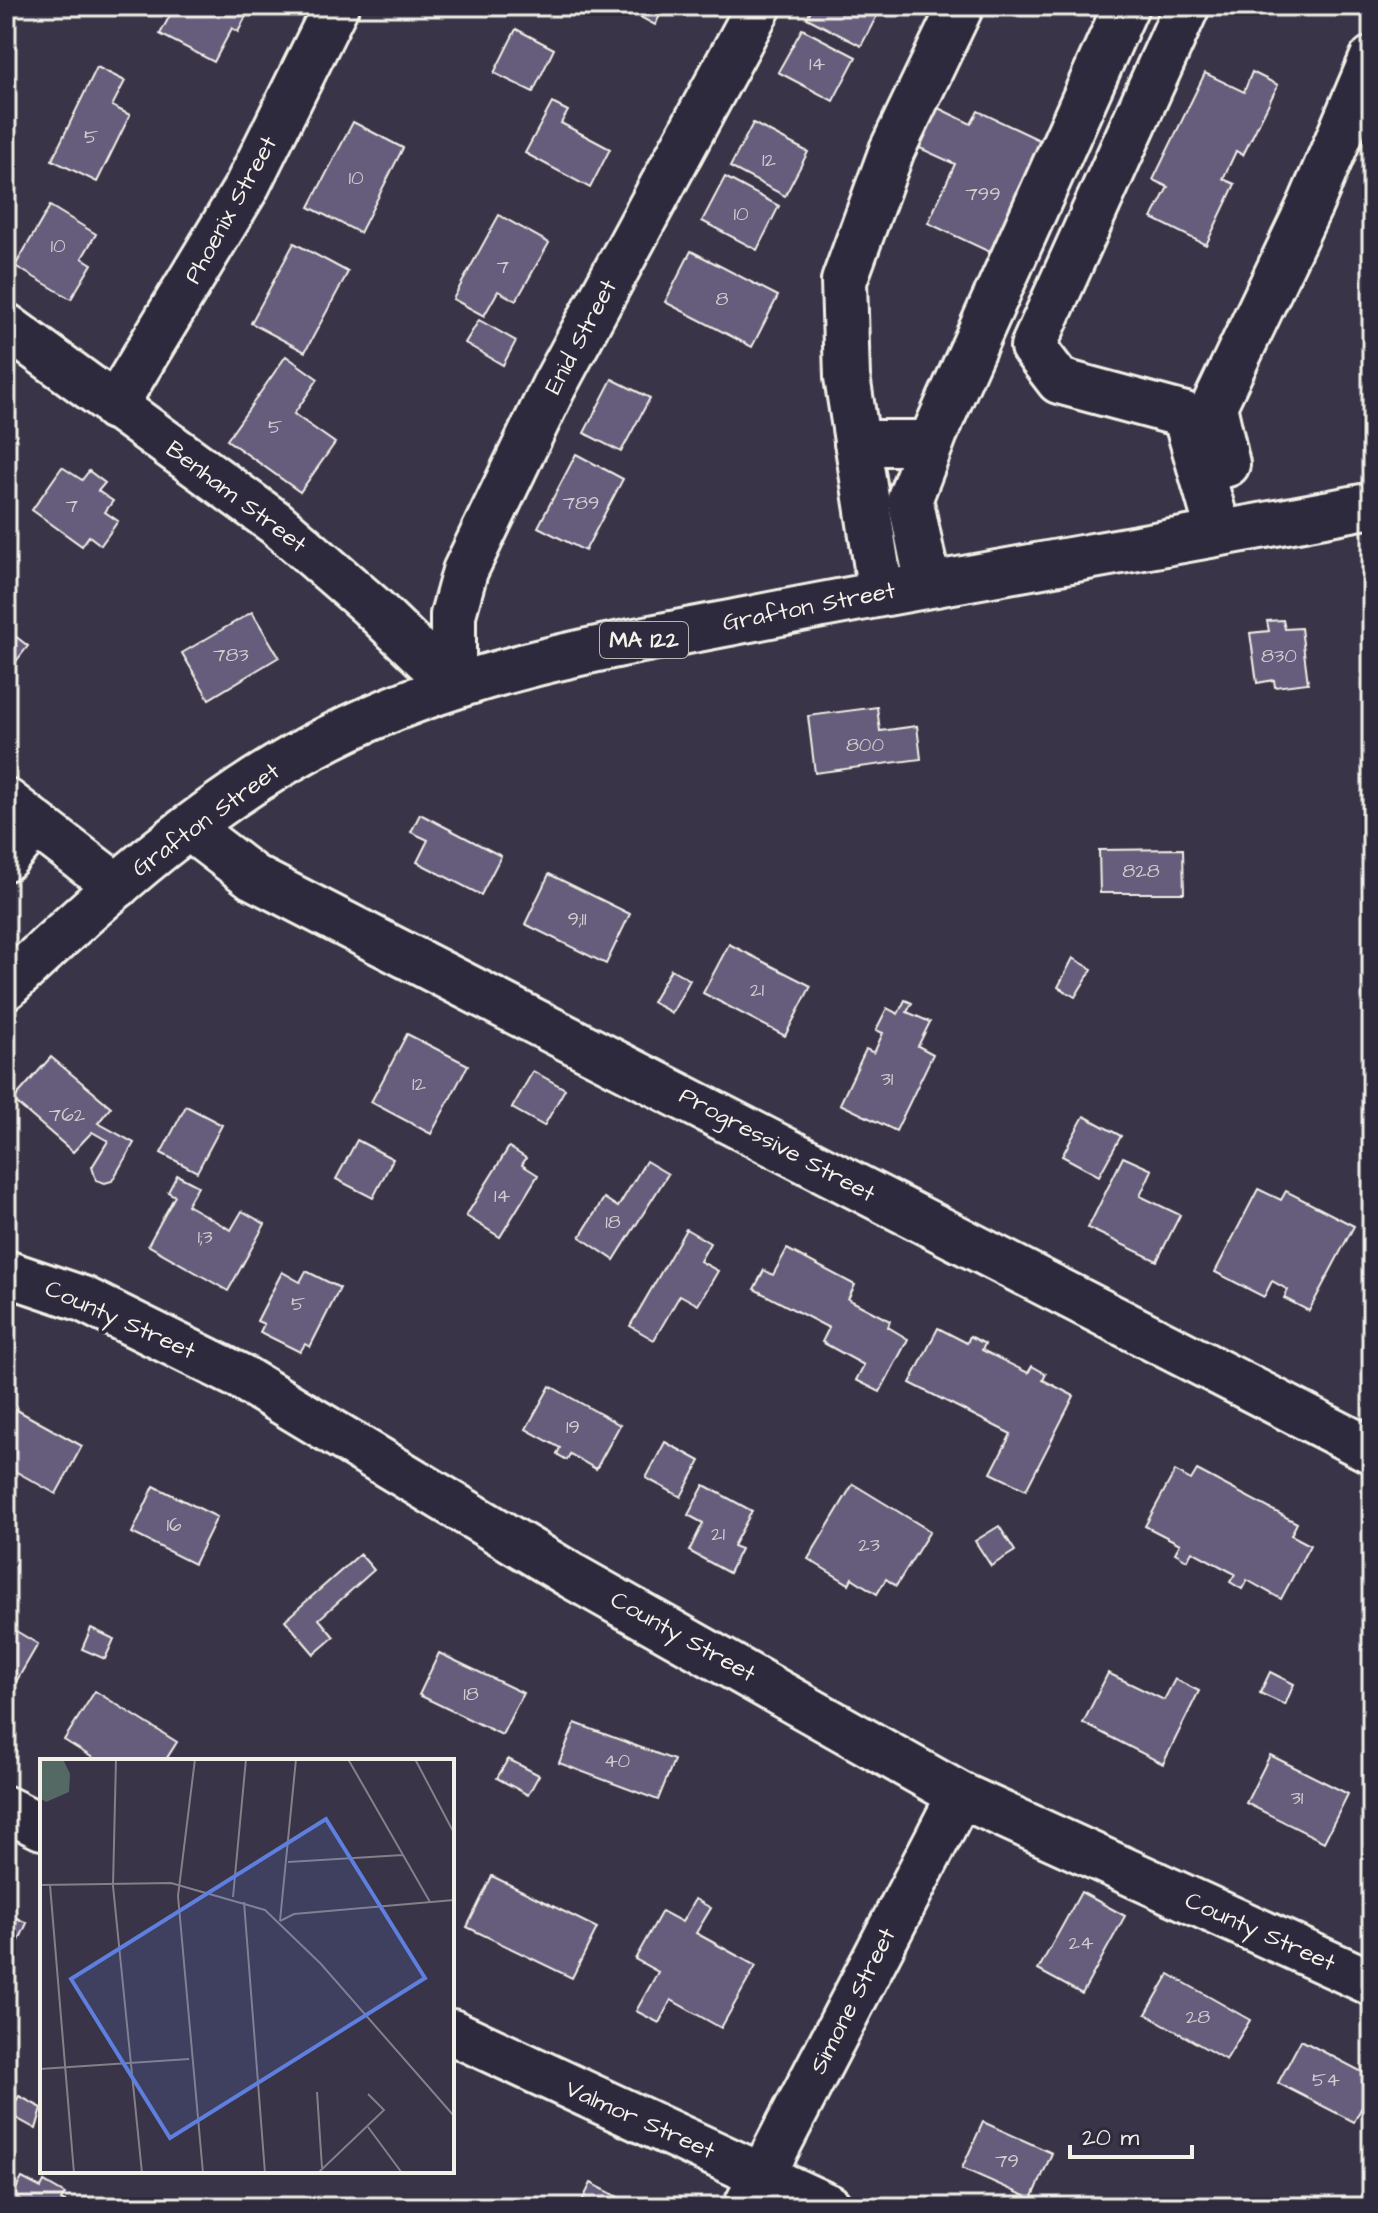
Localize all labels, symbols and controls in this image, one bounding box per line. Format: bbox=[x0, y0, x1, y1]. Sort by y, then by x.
house number: 14 bbox=[809, 50, 825, 78]
house number: 5 bbox=[84, 123, 98, 151]
street label: Phoenix Street bbox=[176, 130, 286, 290]
house number: 12 bbox=[762, 146, 777, 174]
house number: 10 bbox=[348, 164, 364, 192]
house number: 799 bbox=[965, 180, 1001, 208]
house number: 10 bbox=[733, 200, 749, 228]
house number: 10 bbox=[50, 232, 66, 260]
house number: 7 bbox=[497, 253, 509, 281]
street label: Enid Street bbox=[536, 273, 626, 401]
house number: 8 bbox=[716, 285, 729, 313]
house number: 5 bbox=[268, 413, 282, 441]
street label: Benham Street bbox=[158, 433, 314, 561]
house number: 789 bbox=[563, 489, 599, 517]
house number: 7 bbox=[66, 492, 78, 520]
street label: Grafton Street bbox=[720, 574, 899, 640]
road number: MA 122 bbox=[600, 622, 688, 658]
house number: 783 bbox=[213, 641, 249, 669]
house number: 830 bbox=[1261, 642, 1297, 670]
house number: 800 bbox=[846, 731, 884, 759]
street label: Grafton Street bbox=[125, 755, 287, 885]
house number: 828 bbox=[1122, 857, 1160, 885]
house number: 9;11 bbox=[568, 905, 587, 933]
house number: 21 bbox=[750, 976, 764, 1004]
house number: 31 bbox=[881, 1065, 894, 1093]
house number: 12 bbox=[412, 1070, 427, 1098]
street label: Progressive Street bbox=[673, 1079, 881, 1212]
house number: 762 bbox=[49, 1101, 86, 1129]
house number: 14 bbox=[494, 1182, 510, 1210]
house number: 18 bbox=[605, 1208, 621, 1236]
house number: 1;3 bbox=[197, 1223, 213, 1251]
street label: County Street bbox=[39, 1272, 201, 1369]
house number: 5 bbox=[291, 1290, 305, 1318]
house number: 19 bbox=[566, 1413, 580, 1441]
house number: 16 bbox=[166, 1511, 182, 1539]
house number: 21 bbox=[711, 1520, 725, 1548]
house number: 23 bbox=[858, 1531, 880, 1559]
street label: County Street bbox=[604, 1583, 762, 1692]
house number: 18 bbox=[463, 1680, 479, 1708]
house number: 40 bbox=[604, 1747, 630, 1775]
inset map bbox=[40, 1759, 454, 2173]
house number: 31 bbox=[1291, 1784, 1304, 1812]
street label: County Street bbox=[1179, 1884, 1341, 1981]
street label: Simone Street bbox=[802, 1922, 905, 2080]
house number: 24 bbox=[1068, 1929, 1094, 1957]
house number: 28 bbox=[1186, 2003, 1210, 2031]
house number: 54 bbox=[1312, 2066, 1340, 2094]
street label: Valmor Street bbox=[560, 2072, 720, 2168]
scale bar bbox=[1070, 2109, 1192, 2159]
text: 20 m bbox=[1082, 2121, 1139, 2155]
house number: 79 bbox=[995, 2147, 1019, 2175]

